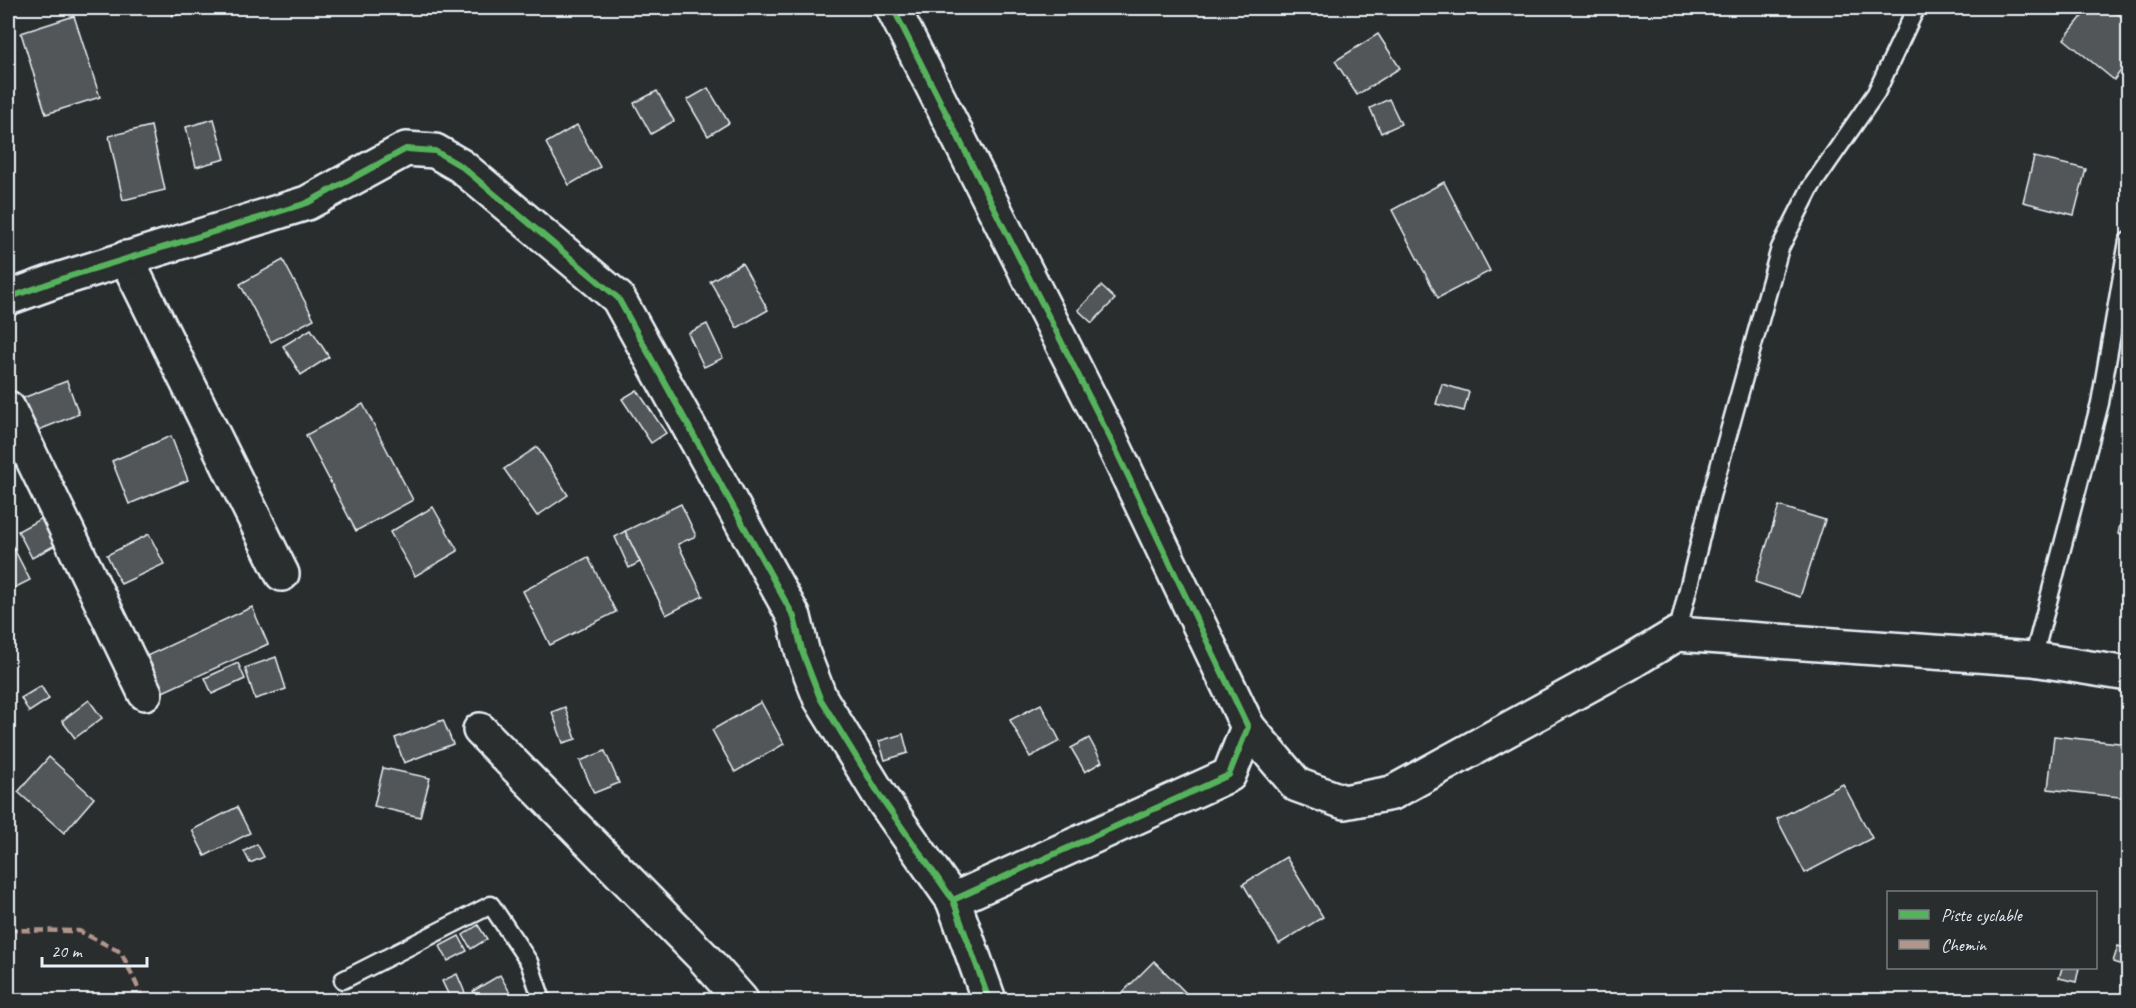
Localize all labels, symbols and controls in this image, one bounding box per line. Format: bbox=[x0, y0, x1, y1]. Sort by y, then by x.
legend bbox=[1887, 891, 2097, 969]
text: Piste cyclable bbox=[1941, 904, 2023, 926]
scale bar bbox=[42, 930, 147, 968]
text: Chemin bbox=[1941, 934, 1987, 956]
text: 20 m bbox=[51, 940, 84, 962]

